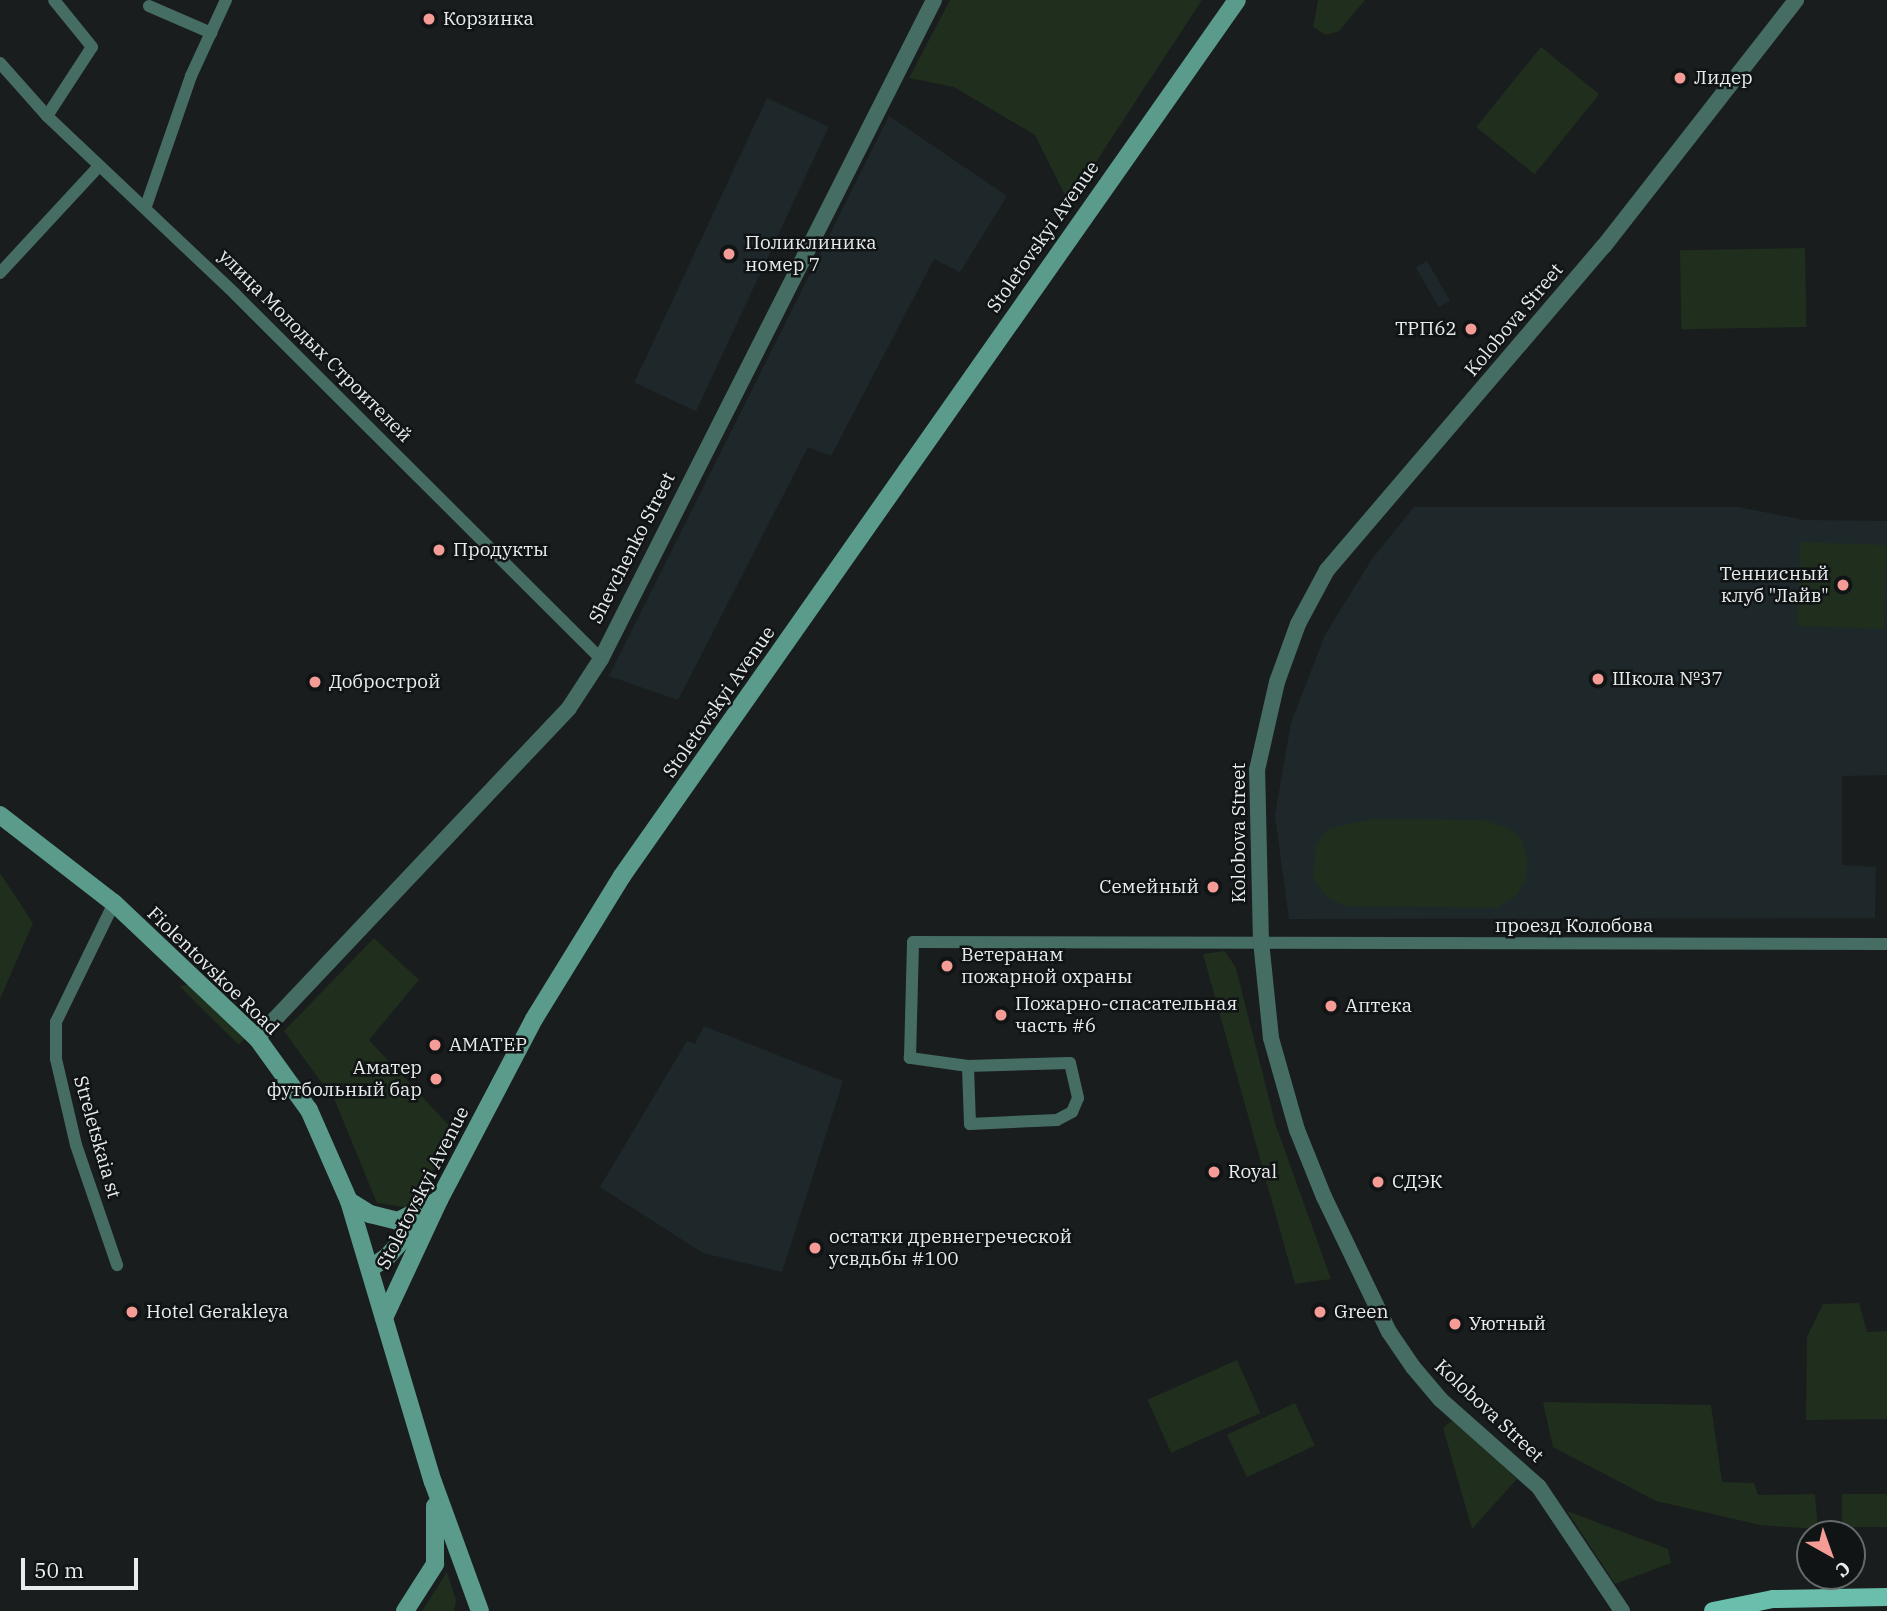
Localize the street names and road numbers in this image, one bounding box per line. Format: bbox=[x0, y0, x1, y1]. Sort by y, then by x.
street label: Stoletovskyi Avenue bbox=[982, 157, 1104, 317]
street label: улица Молодых Строителей bbox=[214, 245, 416, 447]
street label: Kolobova Street bbox=[1460, 259, 1568, 381]
street label: Shevchenko Street bbox=[584, 469, 680, 627]
street label: Stoletovskyi Avenue bbox=[658, 622, 780, 782]
street label: Kolobova Street bbox=[1228, 763, 1250, 903]
street label: Fiolentovskoe Road bbox=[142, 902, 284, 1040]
street label: проезд Колобова bbox=[1495, 915, 1653, 937]
street label: Streletskaia st bbox=[69, 1073, 125, 1201]
street label: Stoletovskyi Avenue bbox=[372, 1103, 474, 1273]
street label: Kolobova Street bbox=[1430, 1355, 1548, 1467]

